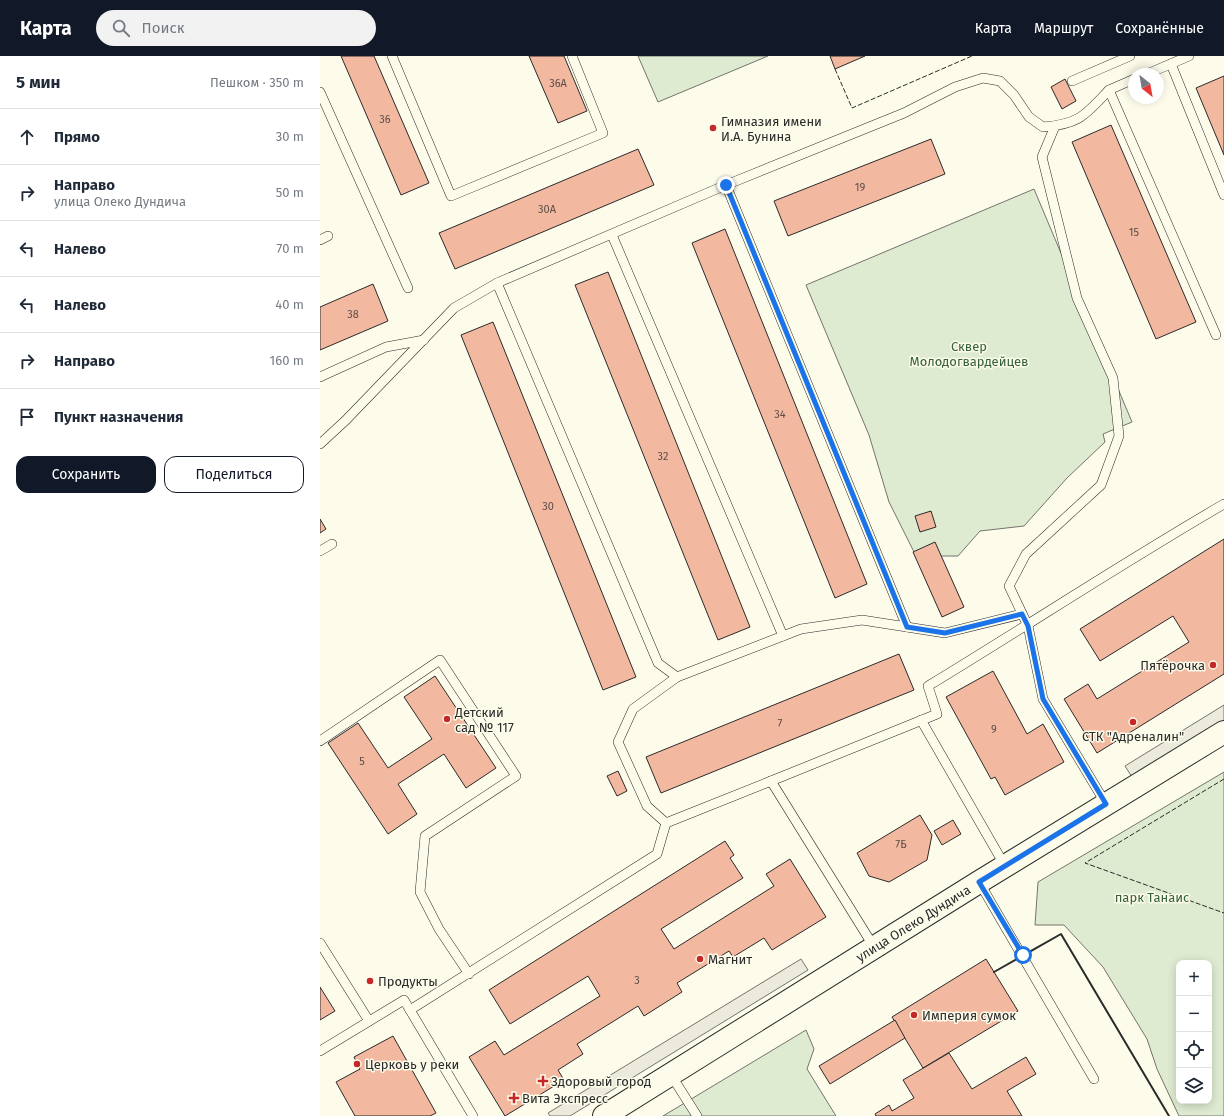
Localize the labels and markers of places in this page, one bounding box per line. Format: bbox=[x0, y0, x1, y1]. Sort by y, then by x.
place label: Гимназия имени И.А. Бунина bbox=[721, 114, 822, 144]
marker: Гимназия имени И.А. Бунина bbox=[708, 123, 718, 133]
place label: Пятёрочка bbox=[1140, 658, 1205, 673]
marker: Пятёрочка bbox=[1208, 660, 1218, 670]
place label: Детский сад № 117 bbox=[454, 705, 514, 735]
marker: Детский сад № 117 bbox=[442, 714, 452, 724]
marker: СТК "Адреналин" bbox=[1128, 717, 1138, 727]
place label: СТК "Адреналин" bbox=[1082, 729, 1184, 744]
place label: Магнит bbox=[708, 952, 752, 967]
marker: Магнит bbox=[695, 954, 705, 964]
place label: Продукты bbox=[378, 974, 438, 989]
marker: Продукты bbox=[365, 976, 375, 986]
place label: Империя сумок bbox=[922, 1008, 1016, 1023]
marker: Империя сумок bbox=[909, 1010, 919, 1020]
place label: Церковь у реки bbox=[365, 1057, 459, 1072]
marker: Церковь у реки bbox=[352, 1059, 362, 1069]
place label: Здоровый город bbox=[551, 1074, 651, 1089]
marker: Здоровый город bbox=[538, 1076, 548, 1086]
place label: Вита Экспресс bbox=[522, 1091, 608, 1106]
marker: Вита Экспресс bbox=[509, 1093, 519, 1103]

